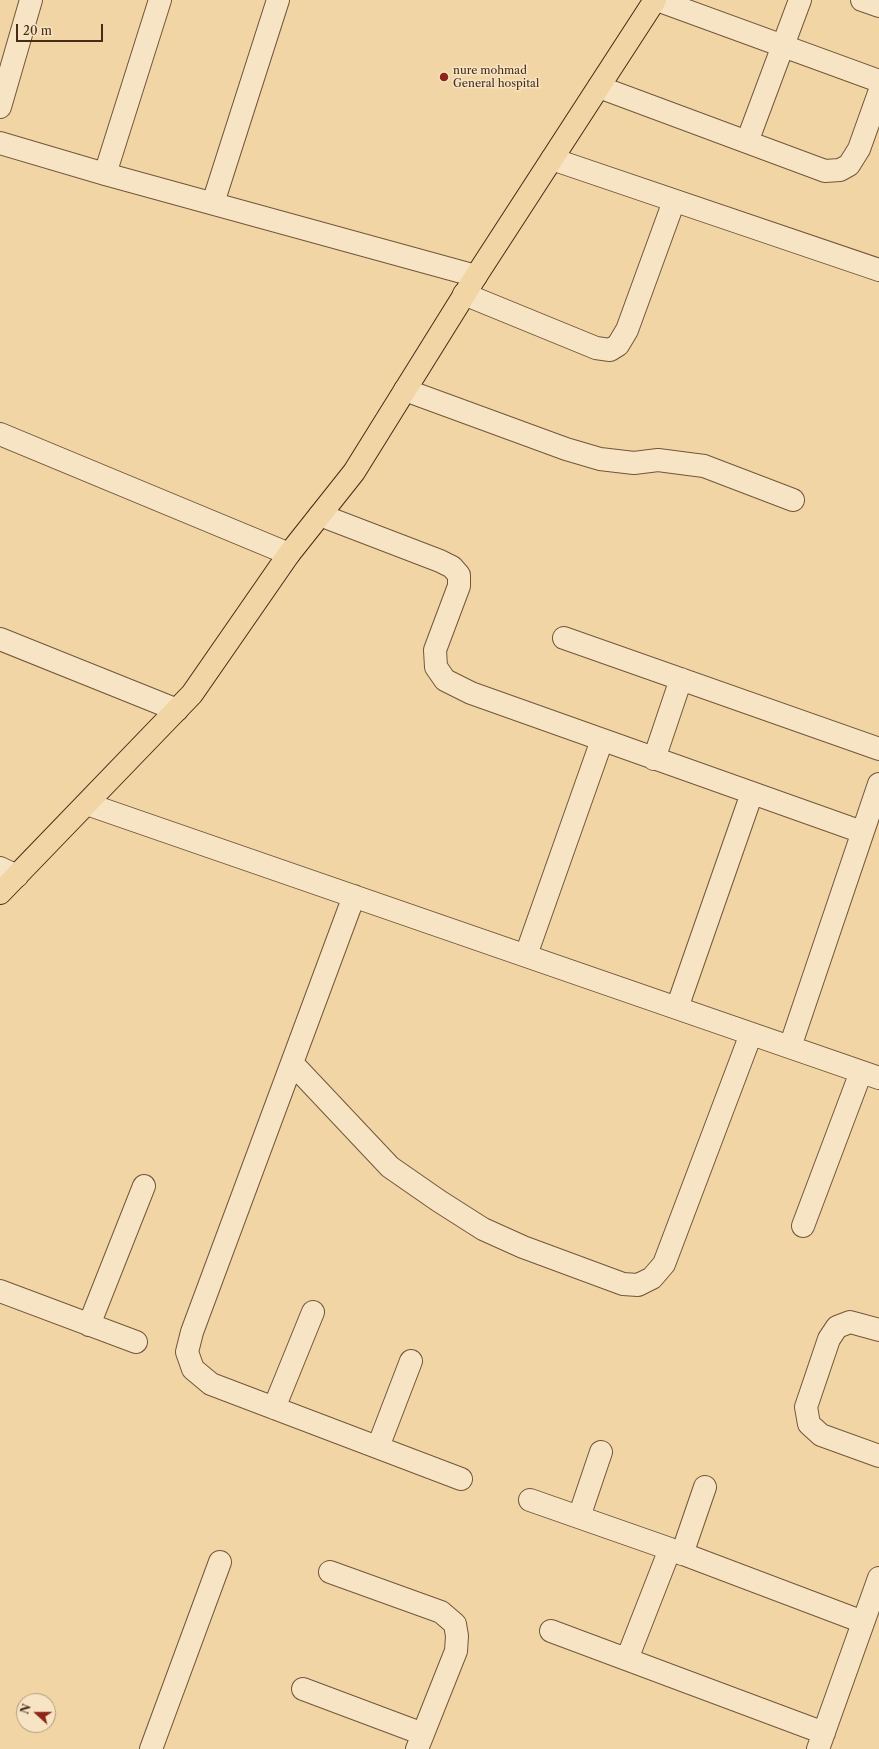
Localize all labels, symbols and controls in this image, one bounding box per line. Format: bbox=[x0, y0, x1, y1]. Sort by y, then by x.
scale bar bbox=[18, 16, 105, 42]
text: 20 m bbox=[23, 23, 52, 38]
place label: nure mohmad General hospital bbox=[453, 64, 539, 90]
marker: nure mohmad General hospital bbox=[438, 71, 450, 83]
north arrow bbox=[16, 1693, 56, 1733]
text: N bbox=[17, 1702, 34, 1716]

